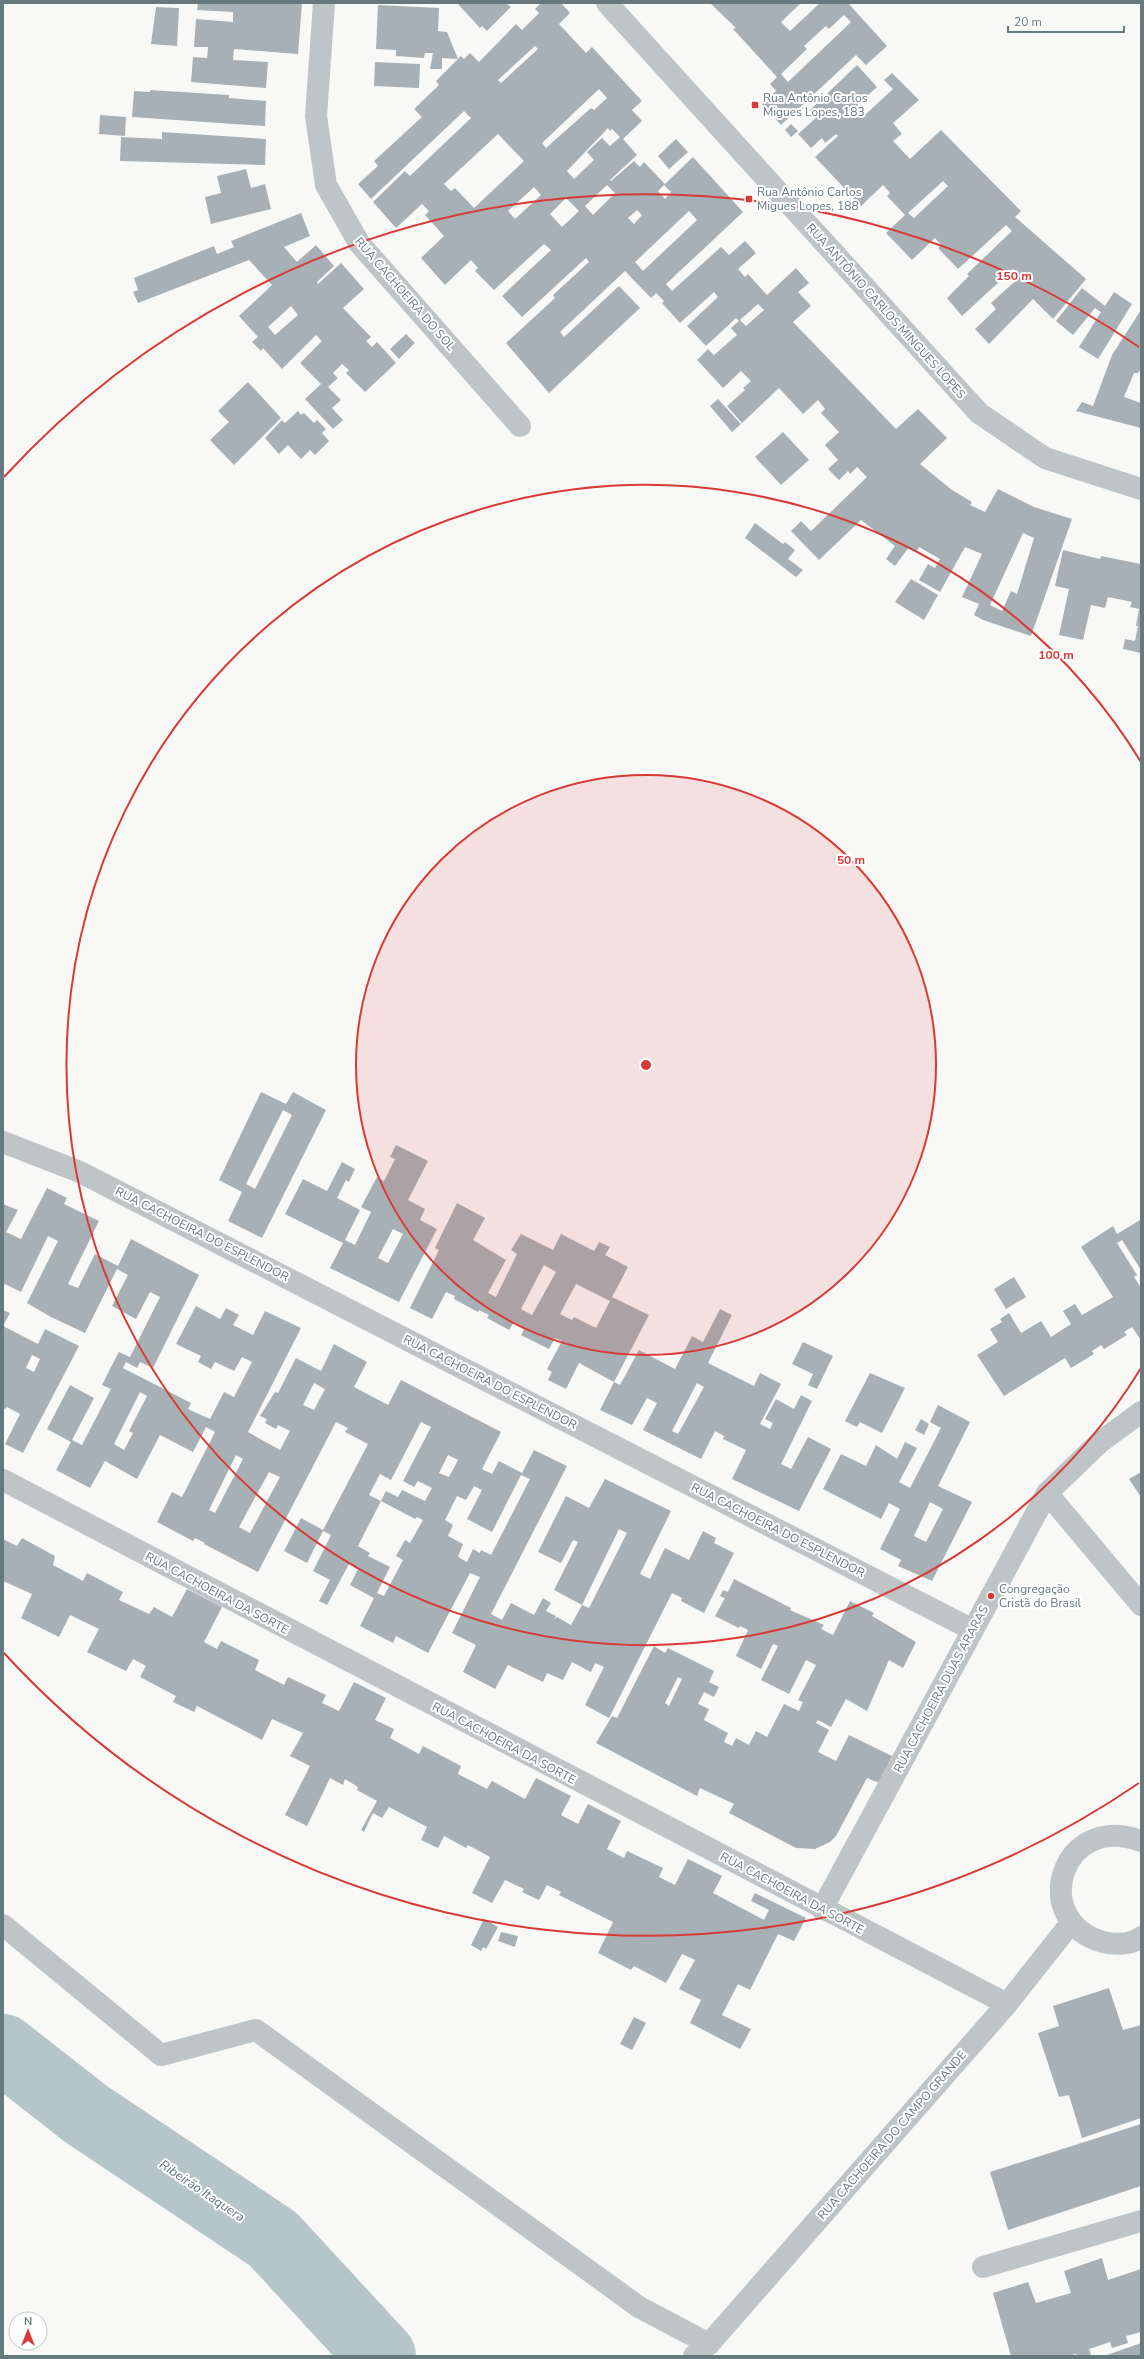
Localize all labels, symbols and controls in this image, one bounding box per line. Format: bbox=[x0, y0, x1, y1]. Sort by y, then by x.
scale bar bbox=[1008, 8, 1124, 34]
text: 20 m bbox=[1014, 14, 1042, 30]
place label: Rua Antônio Carlos Migues Lopes, 183 bbox=[763, 90, 868, 120]
marker: Rua Antônio Carlos Migues Lopes, 183 bbox=[750, 100, 760, 110]
place label: Rua Antônio Carlos Migues Lopes, 188 bbox=[757, 184, 862, 214]
marker: Rua Antônio Carlos Migues Lopes, 188 bbox=[744, 194, 754, 204]
street label: RUA ANTÔNIO CARLOS MINGUES LOPES bbox=[803, 220, 969, 402]
street label: RUA CACHOEIRA DO SOL bbox=[351, 234, 459, 355]
text: 150 m bbox=[996, 268, 1032, 284]
text: 100 m bbox=[1038, 647, 1074, 663]
text: 50 m bbox=[837, 852, 865, 868]
centre of rings bbox=[639, 1058, 653, 1072]
street label: RUA CACHOEIRA DO ESPLENDOR bbox=[112, 1183, 292, 1285]
street label: RUA CACHOEIRA DO ESPLENDOR bbox=[400, 1331, 580, 1433]
street label: RUA CACHOEIRA DO ESPLENDOR bbox=[688, 1479, 868, 1581]
street label: RUA CACHOEIRA DA SORTE bbox=[142, 1548, 292, 1638]
place label: Congregação Cristã do Brasil bbox=[999, 1581, 1082, 1611]
marker: Congregação Cristã do Brasil bbox=[986, 1591, 996, 1601]
street label: RUA CACHOEIRA DUAS ARARAS bbox=[890, 1603, 992, 1775]
street label: RUA CACHOEIRA DA SORTE bbox=[429, 1698, 579, 1788]
street label: RUA CACHOEIRA DA SORTE bbox=[717, 1848, 867, 1938]
street label: RUA CACHOEIRA DO CAMPO GRANDE bbox=[814, 2047, 970, 2223]
water label: Ribeirão Itaquera bbox=[156, 2156, 248, 2226]
north arrow bbox=[8, 2311, 48, 2351]
text: N bbox=[24, 2314, 32, 2329]

